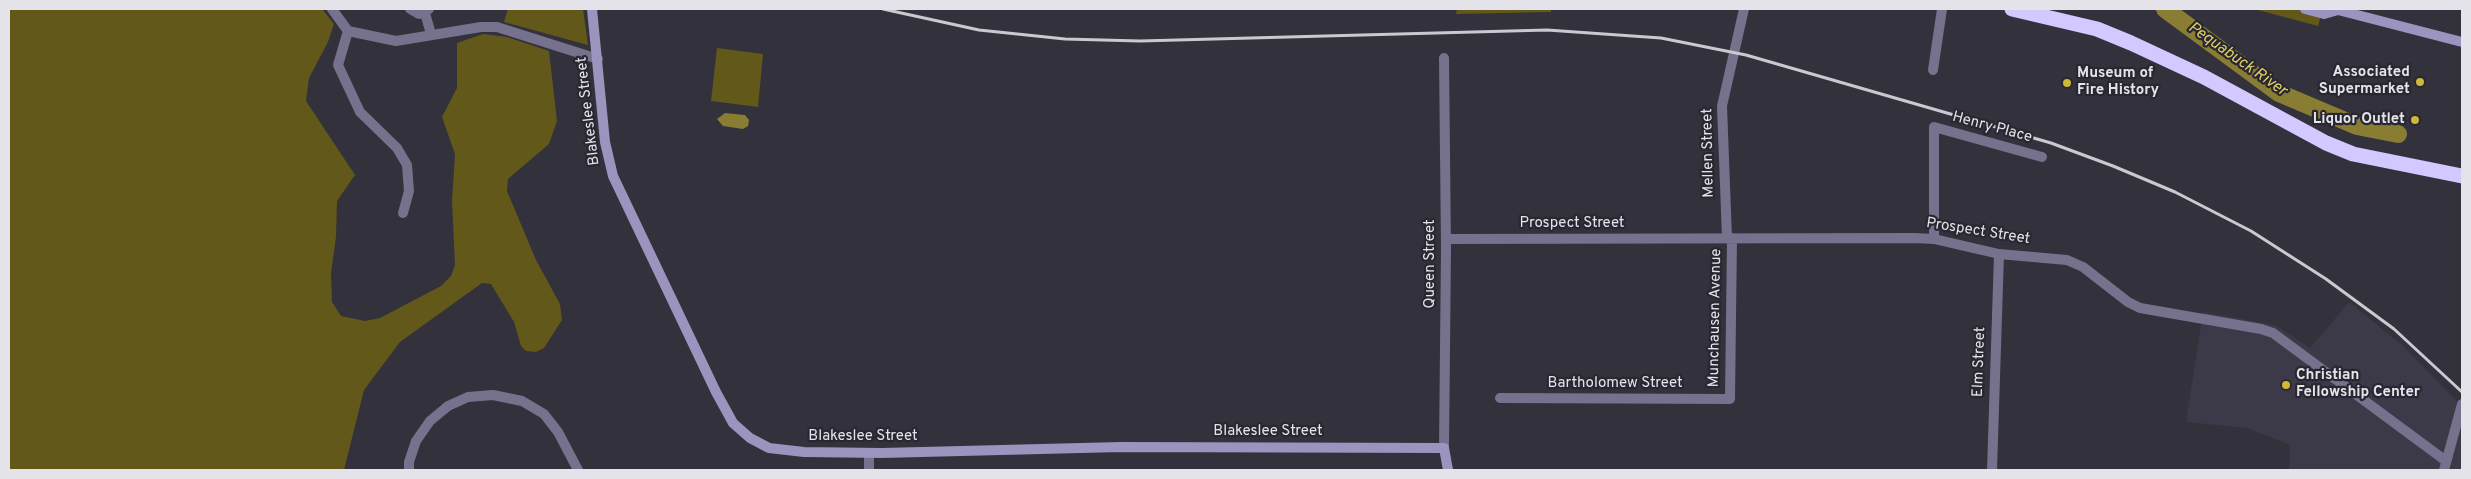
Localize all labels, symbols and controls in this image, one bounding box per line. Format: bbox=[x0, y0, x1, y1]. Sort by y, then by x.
water label: Pequabuck River bbox=[2184, 19, 2290, 101]
street label: Blakeslee Street bbox=[573, 56, 605, 166]
place label: Associated Supermarket bbox=[2319, 64, 2410, 99]
place label: Museum of Fire History bbox=[2077, 65, 2159, 100]
marker: Associated Supermarket bbox=[2414, 76, 2426, 88]
marker: Museum of Fire History bbox=[2061, 77, 2073, 89]
street label: Mellen Street bbox=[1699, 108, 1719, 198]
street label: Henry Place bbox=[1950, 109, 2034, 147]
place label: Liquor Outlet bbox=[2313, 111, 2405, 129]
marker: Liquor Outlet bbox=[2409, 114, 2421, 126]
street label: Prospect Street bbox=[1519, 215, 1625, 233]
street label: Prospect Street bbox=[1925, 215, 2031, 249]
street label: Queen Street bbox=[1422, 219, 1440, 309]
street label: Munchausen Avenue bbox=[1706, 248, 1726, 388]
street label: Elm Street bbox=[1970, 326, 1990, 398]
place label: Christian Fellowship Center bbox=[2296, 367, 2420, 402]
street label: Bartholomew Street bbox=[1547, 375, 1683, 393]
marker: Christian Fellowship Center bbox=[2280, 379, 2292, 391]
street label: Blakeslee Street bbox=[1213, 423, 1323, 441]
street label: Blakeslee Street bbox=[808, 428, 918, 446]

